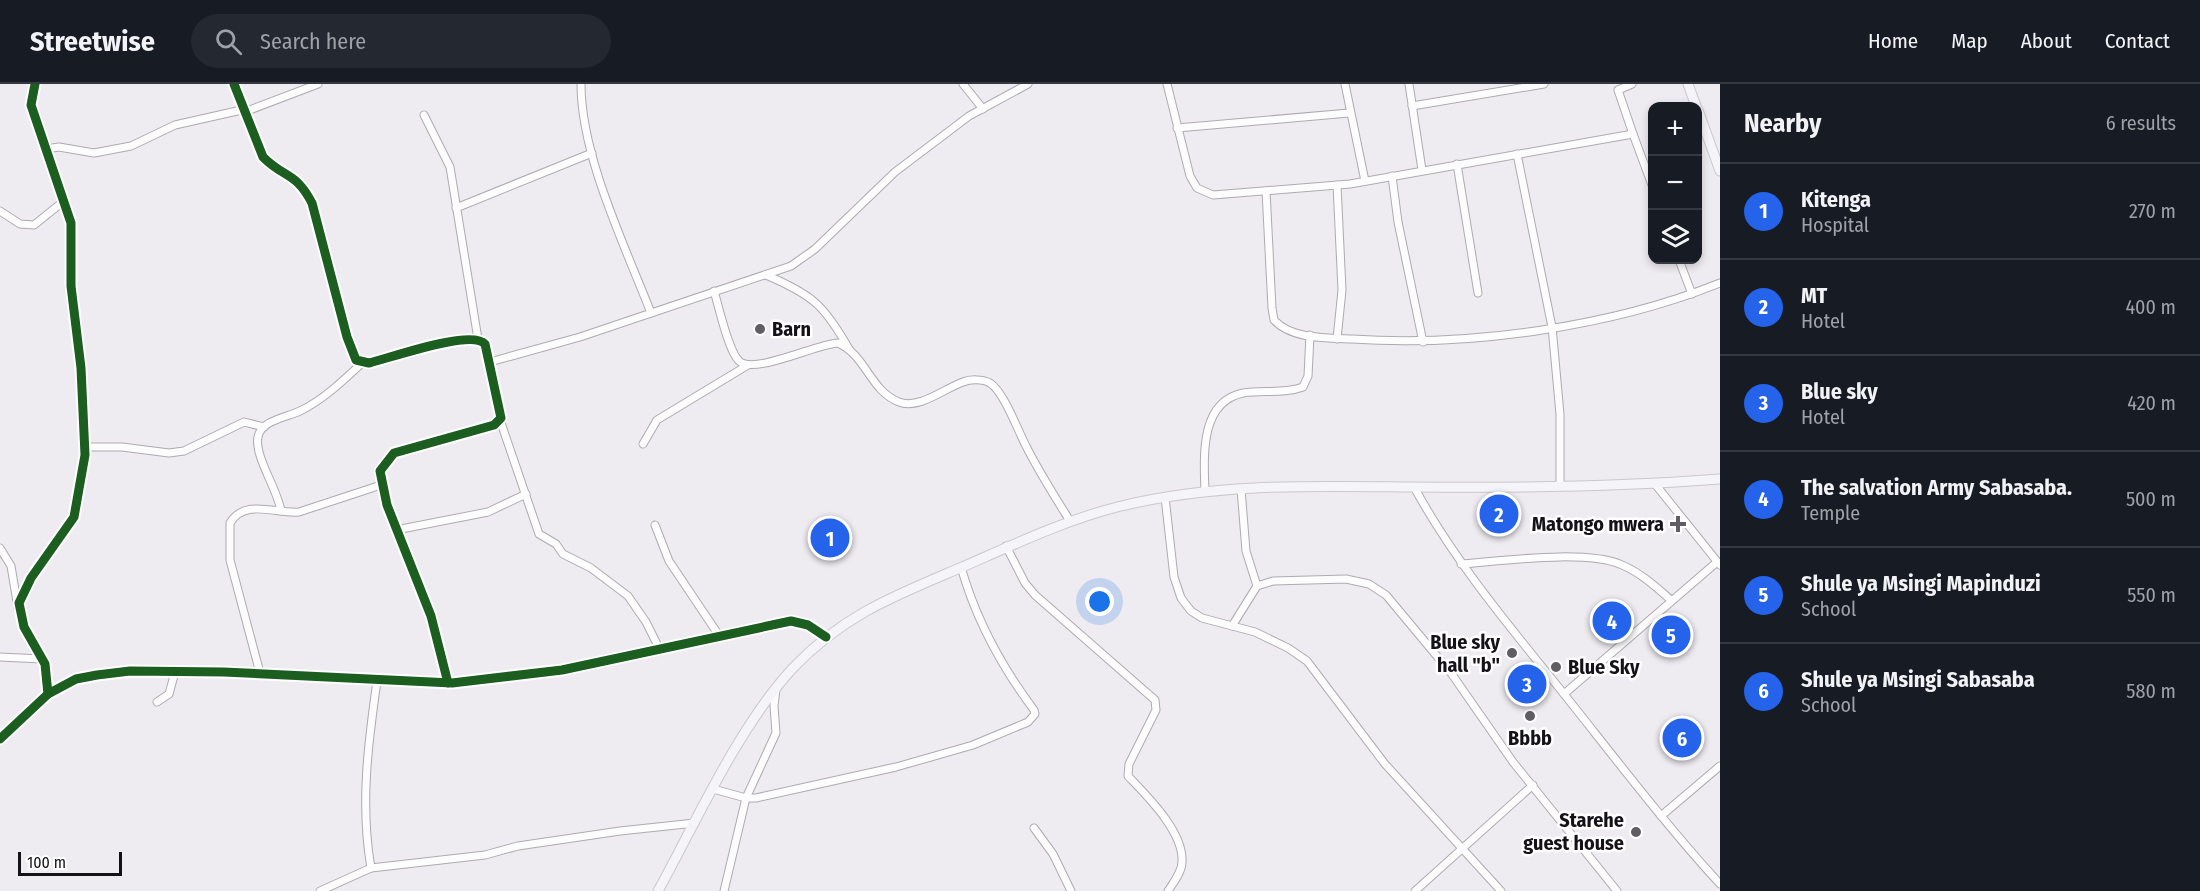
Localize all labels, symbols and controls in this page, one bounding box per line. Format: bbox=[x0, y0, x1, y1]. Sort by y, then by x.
search box bbox=[191, 14, 611, 68]
text: Streetwise bbox=[30, 25, 155, 58]
icon: search bbox=[212, 25, 245, 58]
text: Search here bbox=[260, 28, 366, 55]
text: Home bbox=[1868, 28, 1918, 54]
text: Map bbox=[1951, 28, 1988, 54]
text: About bbox=[2021, 28, 2072, 54]
text: Contact bbox=[2105, 28, 2170, 54]
map controls bbox=[1648, 102, 1702, 264]
button: + bbox=[1648, 102, 1702, 156]
text: Nearby bbox=[1744, 108, 1821, 139]
text: 6 results bbox=[2106, 111, 2176, 135]
button: − bbox=[1648, 156, 1702, 210]
text: Kitenga bbox=[1801, 186, 1871, 213]
text: 1 bbox=[1759, 199, 1768, 223]
text: 270 m bbox=[2129, 199, 2176, 223]
button: layers bbox=[1648, 210, 1702, 264]
text: Hospital bbox=[1801, 213, 1869, 237]
text: MT bbox=[1801, 282, 1827, 309]
text: 2 bbox=[1759, 295, 1768, 319]
text: 400 m bbox=[2125, 295, 2176, 319]
text: Hotel bbox=[1801, 309, 1845, 333]
place label: Barn bbox=[772, 317, 811, 341]
marker: Barn bbox=[753, 322, 767, 336]
text: Blue sky bbox=[1801, 378, 1878, 405]
text: 3 bbox=[1759, 391, 1768, 415]
text: 420 m bbox=[2127, 391, 2176, 415]
text: Hotel bbox=[1801, 405, 1845, 429]
text: The salvation Army Sabasaba. bbox=[1801, 474, 2072, 501]
text: 4 bbox=[1758, 487, 1769, 511]
text: 500 m bbox=[2126, 487, 2176, 511]
pin: 2 bbox=[1480, 492, 1518, 536]
text: Temple bbox=[1801, 501, 1860, 525]
place label: Matongo mwera bbox=[1532, 512, 1664, 536]
marker: Matongo mwera bbox=[1669, 515, 1687, 533]
pin: 1 bbox=[810, 516, 850, 560]
text: Shule ya Msingi Mapinduzi bbox=[1801, 570, 2041, 597]
text: 5 bbox=[1759, 583, 1768, 607]
text: 550 m bbox=[2127, 583, 2176, 607]
your location bbox=[1085, 587, 1114, 616]
text: School bbox=[1801, 597, 1856, 621]
pin: 4 bbox=[1592, 598, 1632, 644]
pin: 5 bbox=[1652, 612, 1690, 658]
place label: Blue sky hall "b" bbox=[1430, 630, 1500, 677]
marker: Blue sky hall "b" bbox=[1505, 646, 1519, 660]
place label: Blue Sky bbox=[1568, 655, 1640, 679]
marker: Blue Sky bbox=[1549, 660, 1563, 674]
pin: 3 bbox=[1508, 662, 1546, 706]
text: Shule ya Msingi Sabasaba bbox=[1801, 666, 2035, 693]
text: 6 bbox=[1758, 679, 1769, 703]
text: 580 m bbox=[2126, 679, 2176, 703]
text: School bbox=[1801, 693, 1856, 717]
marker: Bbbb bbox=[1523, 709, 1537, 723]
pin: 6 bbox=[1662, 716, 1702, 760]
place label: Bbbb bbox=[1508, 726, 1552, 750]
place label: Starehe guest house bbox=[1523, 808, 1624, 855]
marker: Starehe guest house bbox=[1629, 825, 1643, 839]
scale bar bbox=[18, 849, 122, 876]
text: 100 m bbox=[27, 853, 66, 872]

